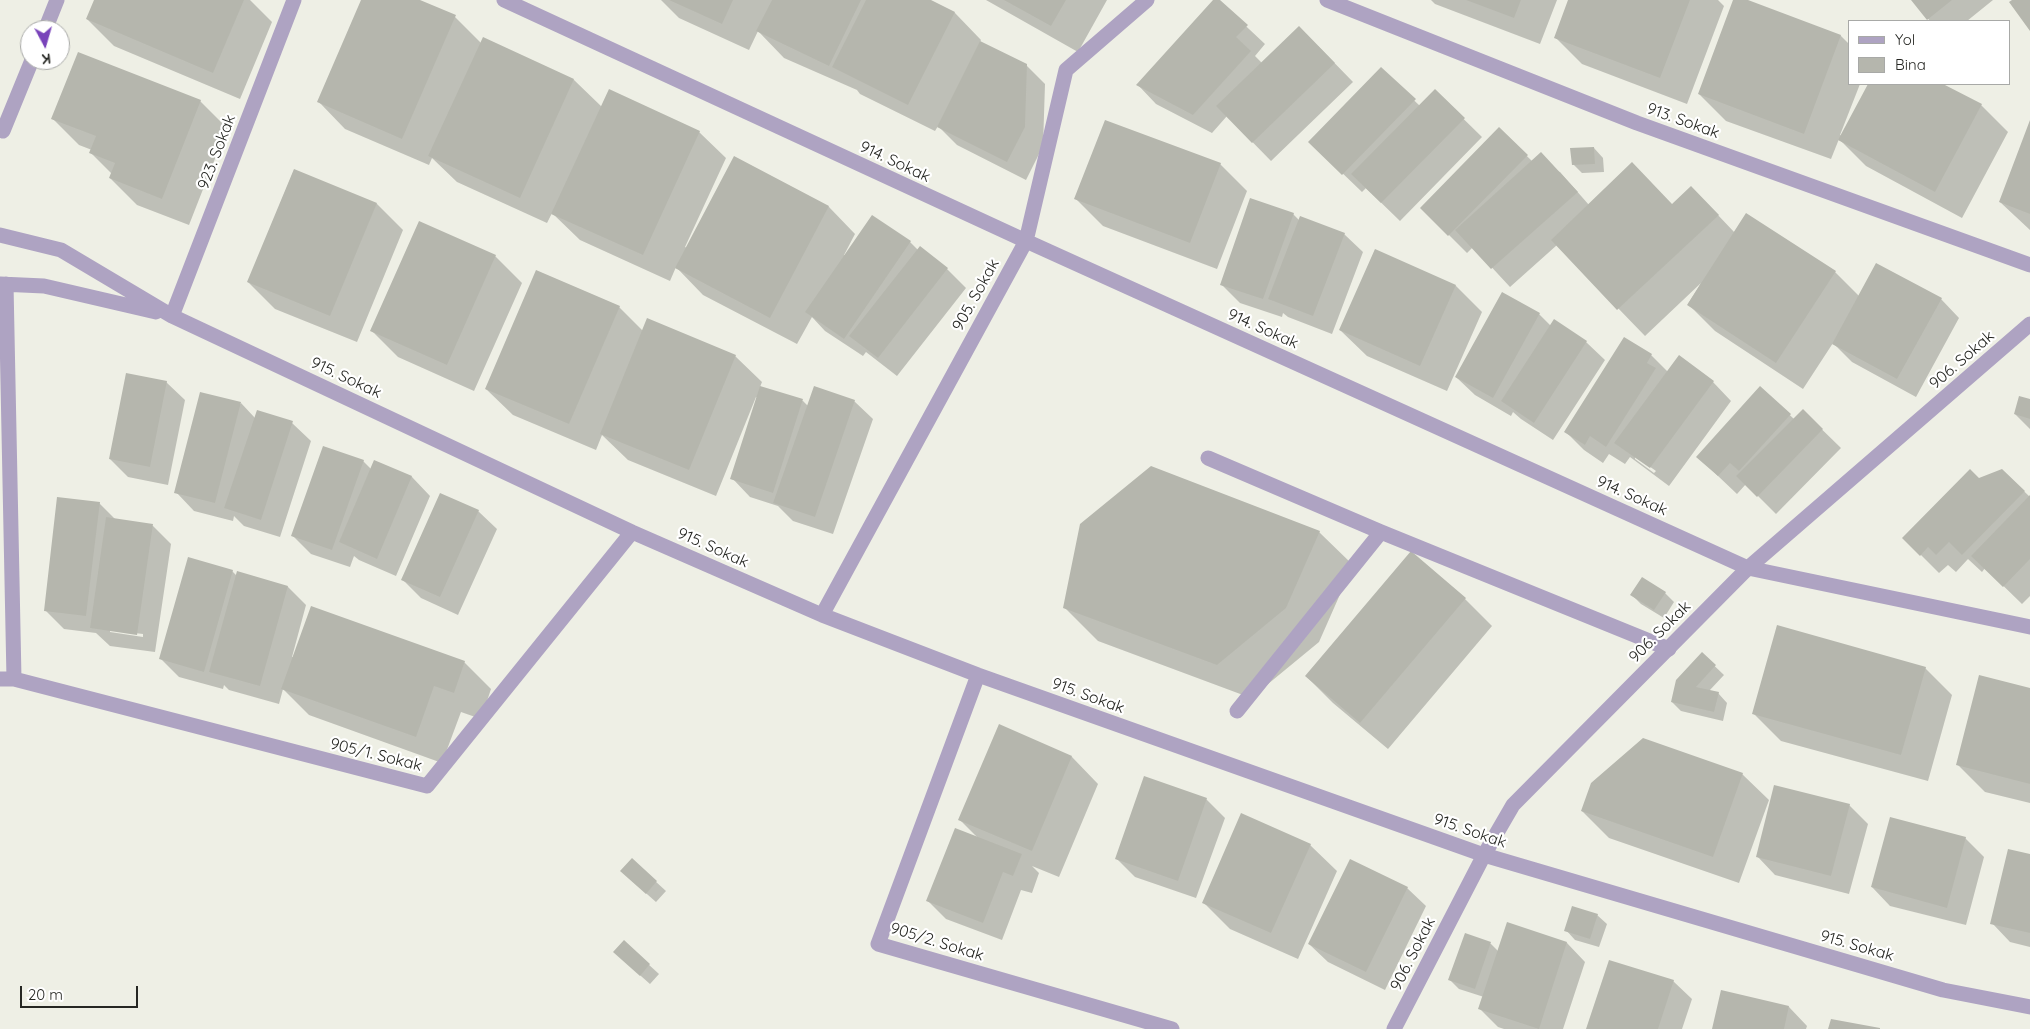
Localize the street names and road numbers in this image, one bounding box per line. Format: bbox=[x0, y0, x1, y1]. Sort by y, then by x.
street label: 913. Sokak bbox=[1644, 99, 1722, 143]
street label: 923. Sokak bbox=[194, 112, 240, 192]
street label: 914. Sokak bbox=[857, 137, 933, 187]
street label: 905. Sokak bbox=[948, 256, 1004, 334]
street label: 914. Sokak bbox=[1224, 305, 1302, 353]
street label: 906. Sokak bbox=[1926, 327, 1998, 393]
street label: 915. Sokak bbox=[308, 353, 384, 403]
street label: 914. Sokak bbox=[1593, 472, 1671, 520]
street label: 915. Sokak bbox=[674, 524, 752, 572]
street label: 906. Sokak bbox=[1625, 597, 1695, 667]
street label: 915. Sokak bbox=[1049, 674, 1127, 718]
street label: 905/1. Sokak bbox=[328, 734, 424, 776]
street label: 915. Sokak bbox=[1431, 810, 1509, 852]
street label: 906. Sokak bbox=[1386, 914, 1440, 994]
street label: 905/2. Sokak bbox=[888, 919, 986, 965]
street label: 915. Sokak bbox=[1818, 926, 1896, 966]

